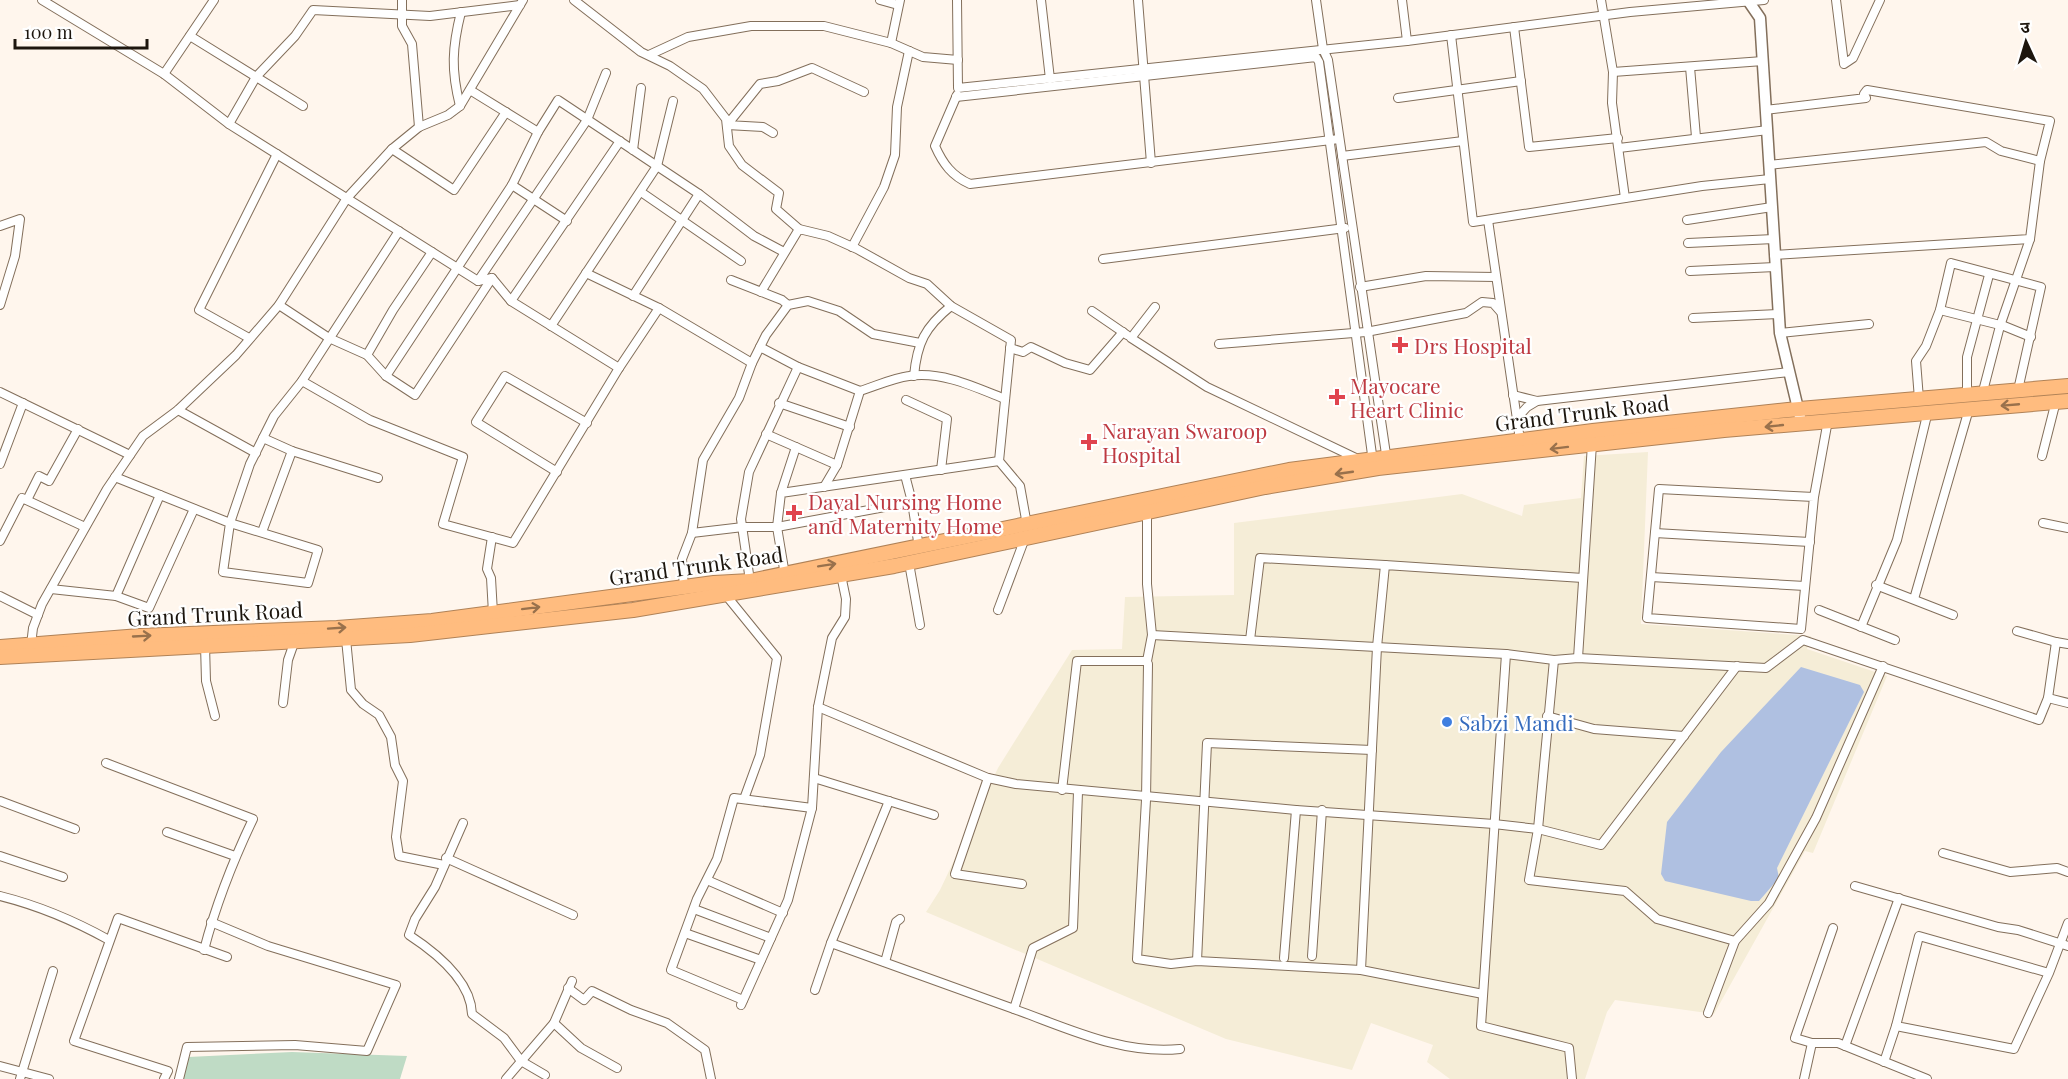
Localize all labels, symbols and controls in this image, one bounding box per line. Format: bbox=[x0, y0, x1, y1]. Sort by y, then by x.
scale bar bbox=[15, 12, 147, 50]
north arrow bbox=[1996, 12, 2056, 72]
text: उ bbox=[2020, 16, 2031, 37]
text: 100 m bbox=[24, 20, 73, 44]
place label: Drs Hospital bbox=[1414, 331, 1532, 359]
marker: Drs Hospital bbox=[1391, 336, 1409, 354]
place label: Mayocare Heart Clinic bbox=[1350, 371, 1464, 423]
street label: Grand Trunk Road bbox=[1493, 387, 1671, 437]
marker: Mayocare Heart Clinic bbox=[1328, 388, 1346, 406]
one-way arrow bbox=[2000, 400, 2020, 411]
place label: Narayan Swaroop Hospital bbox=[1102, 416, 1267, 468]
one-way arrow bbox=[1764, 421, 1784, 432]
marker: Narayan Swaroop Hospital bbox=[1080, 433, 1098, 451]
one-way arrow bbox=[1549, 442, 1569, 453]
one-way arrow bbox=[1335, 468, 1355, 479]
place label: Dayal Nursing Home and Maternity Home bbox=[808, 487, 1002, 539]
marker: Dayal Nursing Home and Maternity Home bbox=[785, 504, 803, 522]
street label: Grand Trunk Road bbox=[607, 539, 785, 591]
one-way arrow bbox=[817, 560, 837, 571]
street label: Grand Trunk Road bbox=[127, 594, 303, 632]
one-way arrow bbox=[520, 602, 540, 613]
one-way arrow bbox=[326, 623, 346, 634]
one-way arrow bbox=[132, 630, 152, 641]
place label: Sabzi Mandi bbox=[1459, 708, 1574, 736]
marker: Sabzi Mandi bbox=[1440, 715, 1454, 729]

